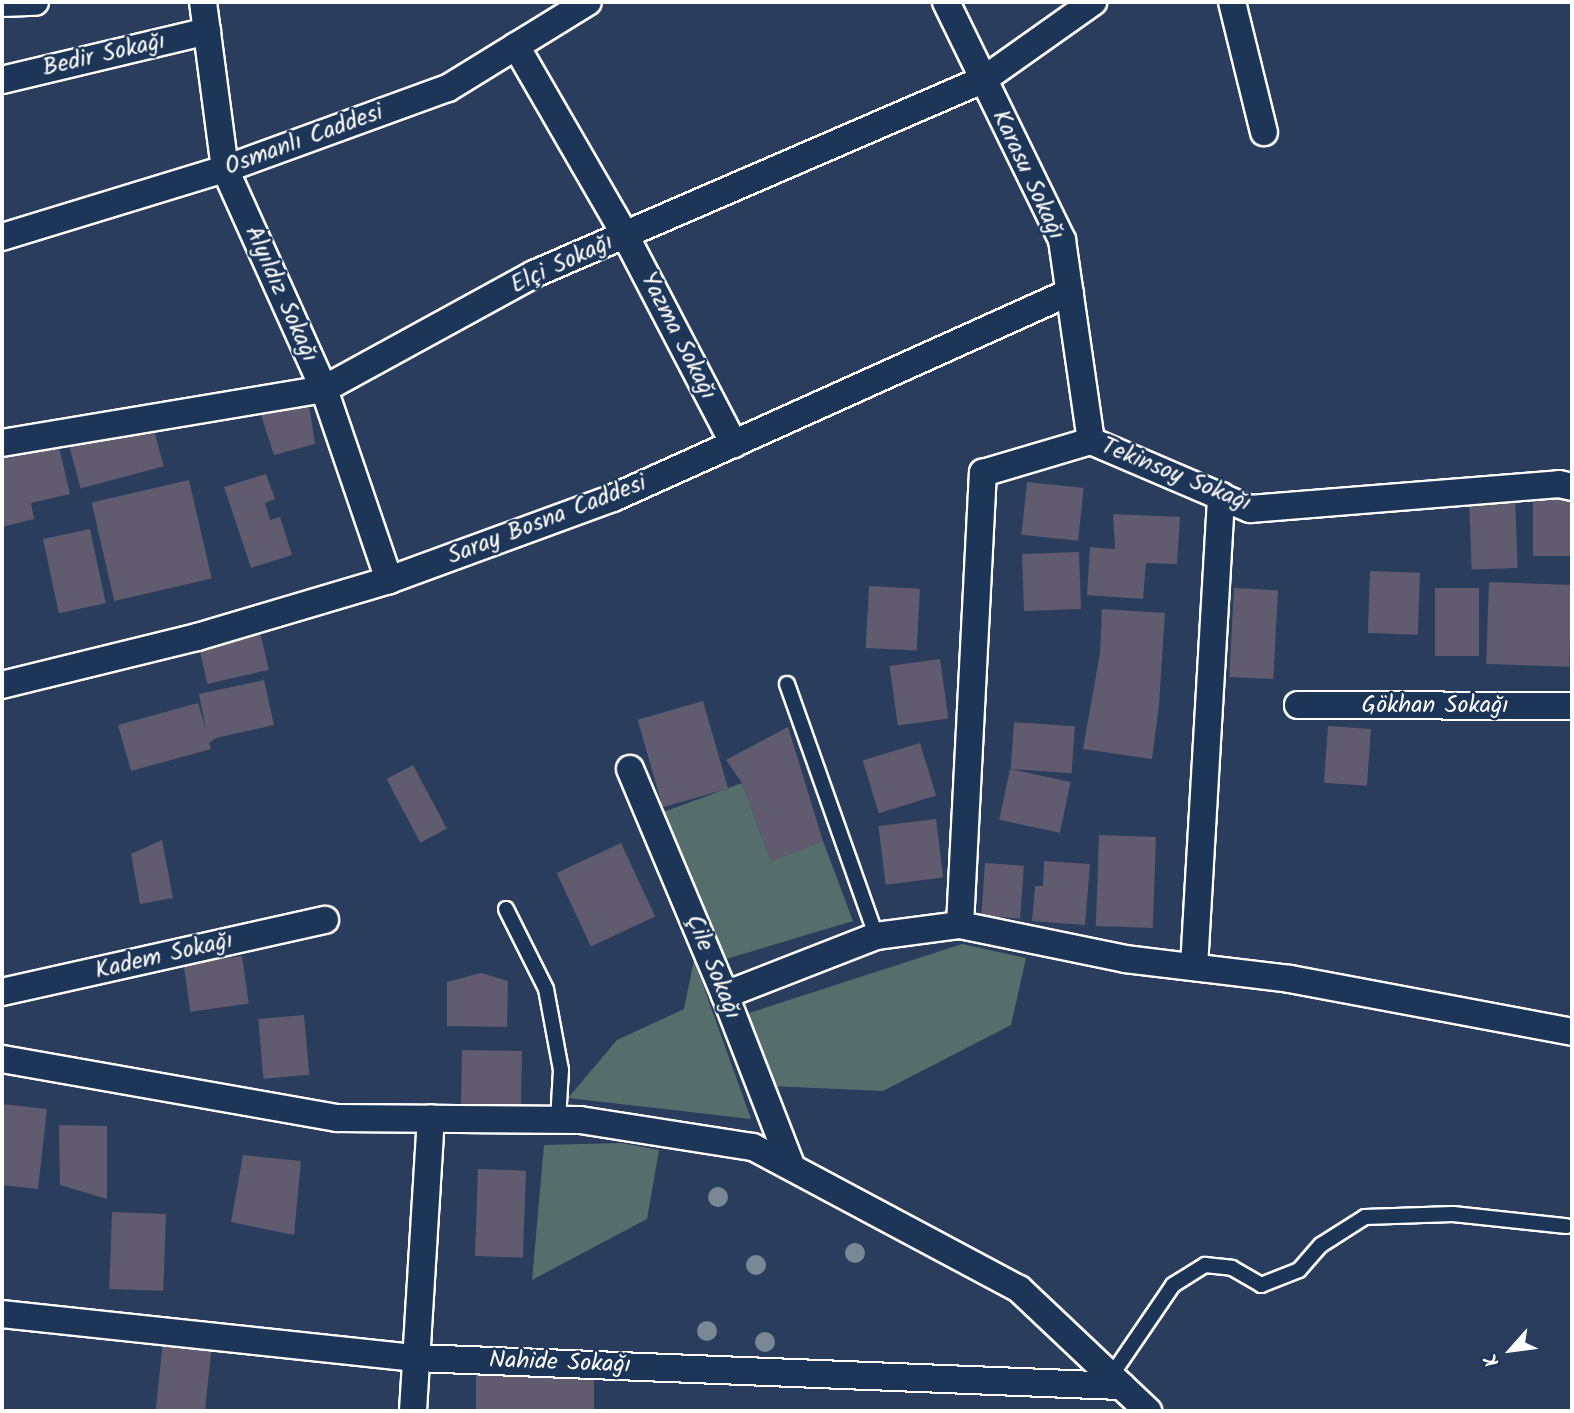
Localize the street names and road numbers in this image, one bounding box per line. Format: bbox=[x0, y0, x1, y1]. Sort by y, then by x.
street label: Bedir Sokağı bbox=[40, 27, 168, 83]
street label: Osmanlı Caddesi bbox=[221, 98, 387, 182]
street label: Karasu Sokağı bbox=[985, 106, 1071, 244]
street label: Alyıldız Sokağı bbox=[238, 221, 324, 367]
street label: Elçi Sokağı bbox=[506, 228, 618, 300]
street label: Yazma Sokağı bbox=[634, 267, 722, 405]
street label: Tekinsoy Sokağı bbox=[1097, 432, 1255, 518]
street label: Saray Bosna Caddesi bbox=[444, 469, 650, 571]
street label: Gökhan Sokağı bbox=[1362, 692, 1508, 720]
street label: Çile Sokağı bbox=[679, 911, 747, 1023]
street label: Kadem Sokağı bbox=[92, 926, 236, 986]
street label: Nahide Sokağı bbox=[488, 1346, 632, 1380]

